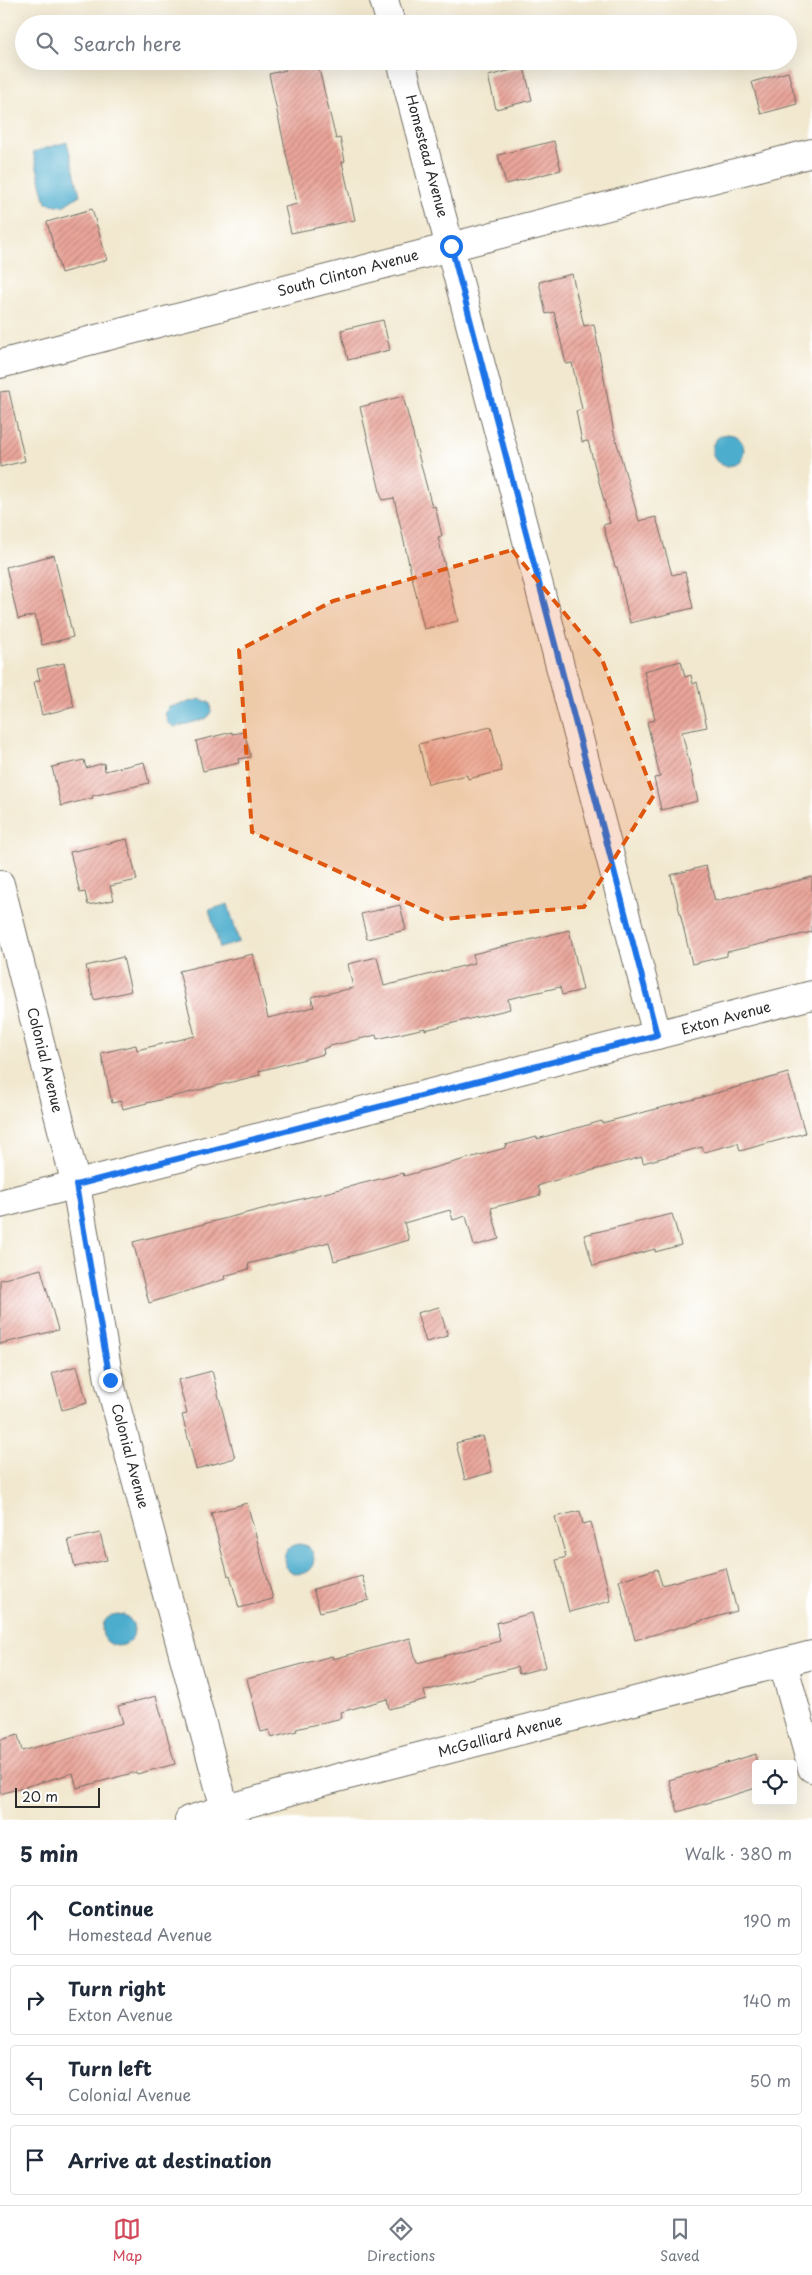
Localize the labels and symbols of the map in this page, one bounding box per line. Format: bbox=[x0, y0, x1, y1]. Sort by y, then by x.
street label: Homestead Avenue bbox=[401, 92, 454, 220]
route start bbox=[440, 235, 463, 258]
street label: South Clinton Avenue bbox=[275, 244, 421, 301]
street label: Exton Avenue bbox=[679, 995, 773, 1040]
street label: Colonial Avenue bbox=[22, 1005, 69, 1115]
route end bbox=[99, 1369, 122, 1392]
street label: Colonial Avenue bbox=[106, 1401, 155, 1511]
street label: McGalliard Avenue bbox=[435, 1709, 565, 1762]
scale bar bbox=[15, 1785, 100, 1808]

